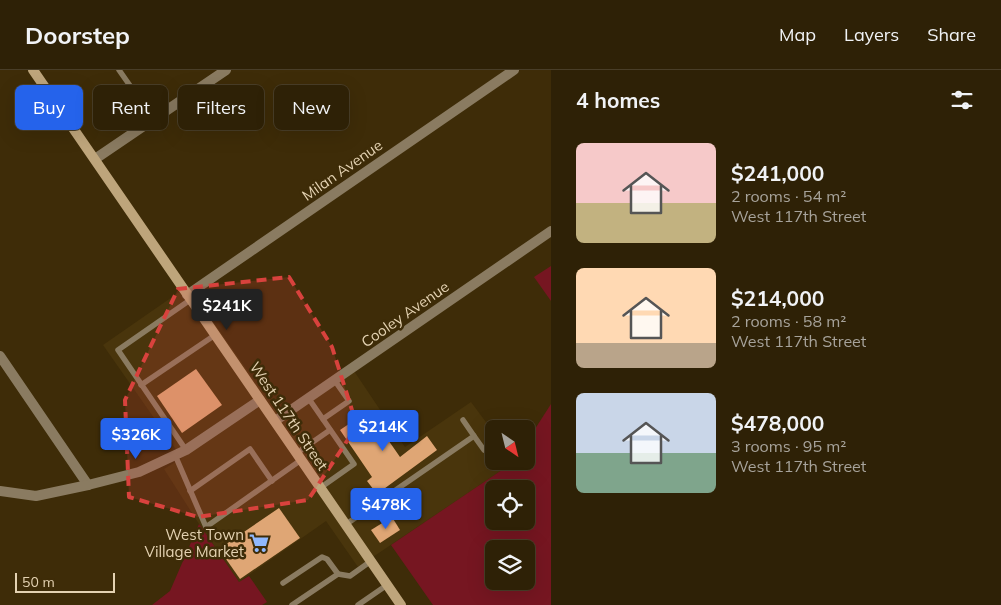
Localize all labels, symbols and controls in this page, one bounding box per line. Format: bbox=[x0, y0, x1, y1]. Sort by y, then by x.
text: Doorstep bbox=[25, 20, 130, 50]
text: Map bbox=[779, 23, 816, 46]
text: Layers bbox=[844, 23, 899, 46]
text: Share bbox=[927, 23, 976, 46]
chip: Buy bbox=[15, 85, 83, 130]
chip: Rent bbox=[93, 85, 168, 130]
chip: Filters bbox=[178, 85, 264, 130]
chip: New bbox=[274, 85, 349, 130]
icon: filters bbox=[948, 86, 976, 114]
text: 4 homes bbox=[576, 87, 660, 113]
street label: Milan Avenue bbox=[298, 135, 386, 205]
text: $241,000 bbox=[731, 160, 824, 186]
icon: home bbox=[616, 163, 676, 223]
text: 2 rooms · 54 m² bbox=[731, 186, 846, 206]
text: West 117th Street bbox=[731, 206, 866, 226]
street label: Cooley Avenue bbox=[358, 277, 452, 351]
text: $214,000 bbox=[731, 285, 824, 311]
pin: $241K bbox=[192, 288, 262, 331]
icon: home bbox=[616, 288, 676, 348]
text: $241K bbox=[202, 295, 252, 315]
text: 2 rooms · 58 m² bbox=[731, 311, 846, 331]
text: West 117th Street bbox=[731, 331, 866, 351]
street label: West 117th Street bbox=[246, 358, 332, 474]
pin: $214K bbox=[348, 410, 418, 452]
text: $478,000 bbox=[731, 410, 824, 436]
icon: home bbox=[616, 413, 676, 473]
text: $214K bbox=[358, 416, 408, 436]
pin: $326K bbox=[101, 418, 171, 460]
north arrow bbox=[485, 420, 535, 470]
map controls bbox=[485, 420, 535, 590]
text: $326K bbox=[111, 424, 161, 444]
text: 3 rooms · 95 m² bbox=[731, 436, 846, 456]
text: West 117th Street bbox=[731, 456, 866, 476]
button: locate bbox=[485, 480, 535, 530]
pin: $478K bbox=[351, 488, 421, 530]
text: $478K bbox=[361, 494, 411, 514]
place label: West Town Village Market bbox=[144, 525, 244, 561]
supermarket icon: West Town Village Market bbox=[248, 532, 270, 554]
button: layers bbox=[485, 540, 535, 590]
scale bar bbox=[15, 570, 115, 593]
text: 50 m bbox=[22, 573, 55, 591]

